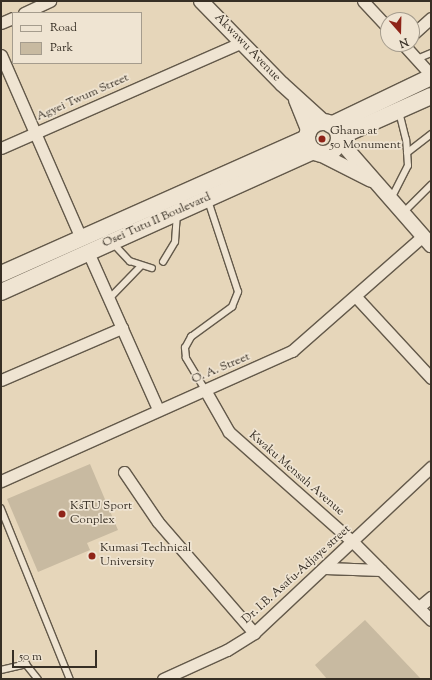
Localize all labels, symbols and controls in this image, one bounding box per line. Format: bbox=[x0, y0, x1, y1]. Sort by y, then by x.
street label: Akwawu Avenue bbox=[211, 11, 283, 85]
legend bbox=[12, 12, 142, 64]
north arrow bbox=[380, 12, 420, 52]
text: Road bbox=[50, 19, 77, 37]
text: N bbox=[397, 33, 411, 51]
text: Park bbox=[50, 39, 73, 57]
street label: Agyei Twum Street bbox=[35, 71, 131, 125]
place label: Ghana at 50 Monument bbox=[330, 125, 401, 153]
marker: Ghana at 50 Monument bbox=[317, 134, 327, 144]
street label: Osei Tutu II Boulevard bbox=[100, 191, 214, 251]
street label: O. A. Street bbox=[190, 350, 252, 388]
street label: Kwaku Mensah Avenue bbox=[245, 429, 347, 519]
place label: KsTU Sport Conplex bbox=[70, 500, 132, 528]
marker: KsTU Sport Conplex bbox=[57, 509, 67, 519]
street label: Dr. I.B. Asafu-Adjaye street bbox=[240, 523, 354, 627]
place label: Kumasi Technical University bbox=[100, 542, 191, 570]
marker: Kumasi Technical University bbox=[87, 551, 97, 561]
scale bar bbox=[14, 642, 99, 668]
text: 50 m bbox=[19, 648, 42, 666]

